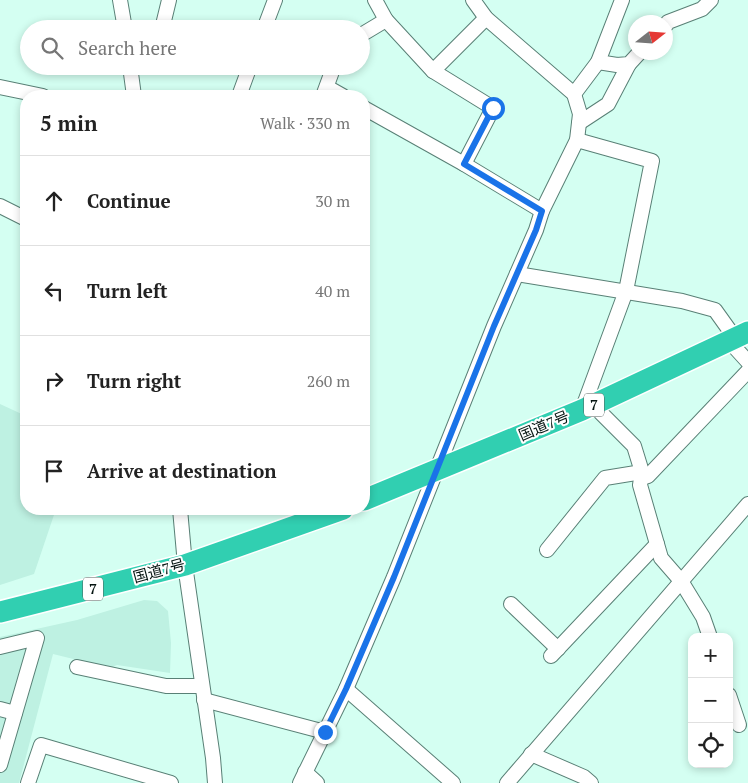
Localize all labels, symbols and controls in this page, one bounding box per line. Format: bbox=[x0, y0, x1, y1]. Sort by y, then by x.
north arrow bbox=[628, 15, 673, 60]
search box bbox=[20, 20, 370, 75]
icon: search bbox=[38, 34, 66, 62]
text: Search here bbox=[78, 35, 177, 60]
route start bbox=[482, 97, 505, 120]
text: 5 min bbox=[40, 109, 97, 137]
text: Walk · 330 m bbox=[260, 112, 350, 134]
icon: ahead bbox=[40, 187, 68, 215]
text: Continue bbox=[87, 188, 171, 213]
text: 30 m bbox=[315, 190, 350, 212]
icon: left bbox=[40, 277, 68, 305]
text: Turn left bbox=[87, 278, 168, 303]
text: 40 m bbox=[315, 280, 350, 302]
icon: right bbox=[40, 367, 68, 395]
text: Turn right bbox=[87, 368, 181, 393]
text: 260 m bbox=[307, 370, 350, 392]
road number: 7 bbox=[584, 394, 604, 416]
street label: 国道7号 bbox=[515, 406, 572, 445]
icon: arrive bbox=[40, 457, 68, 485]
text: Arrive at destination bbox=[87, 458, 276, 483]
street label: 国道7号 bbox=[131, 554, 187, 587]
road number: 7 bbox=[83, 578, 103, 600]
map controls bbox=[688, 633, 733, 768]
button: + bbox=[688, 633, 733, 678]
button: − bbox=[688, 678, 733, 723]
route end bbox=[314, 721, 337, 744]
button: locate bbox=[688, 723, 733, 768]

